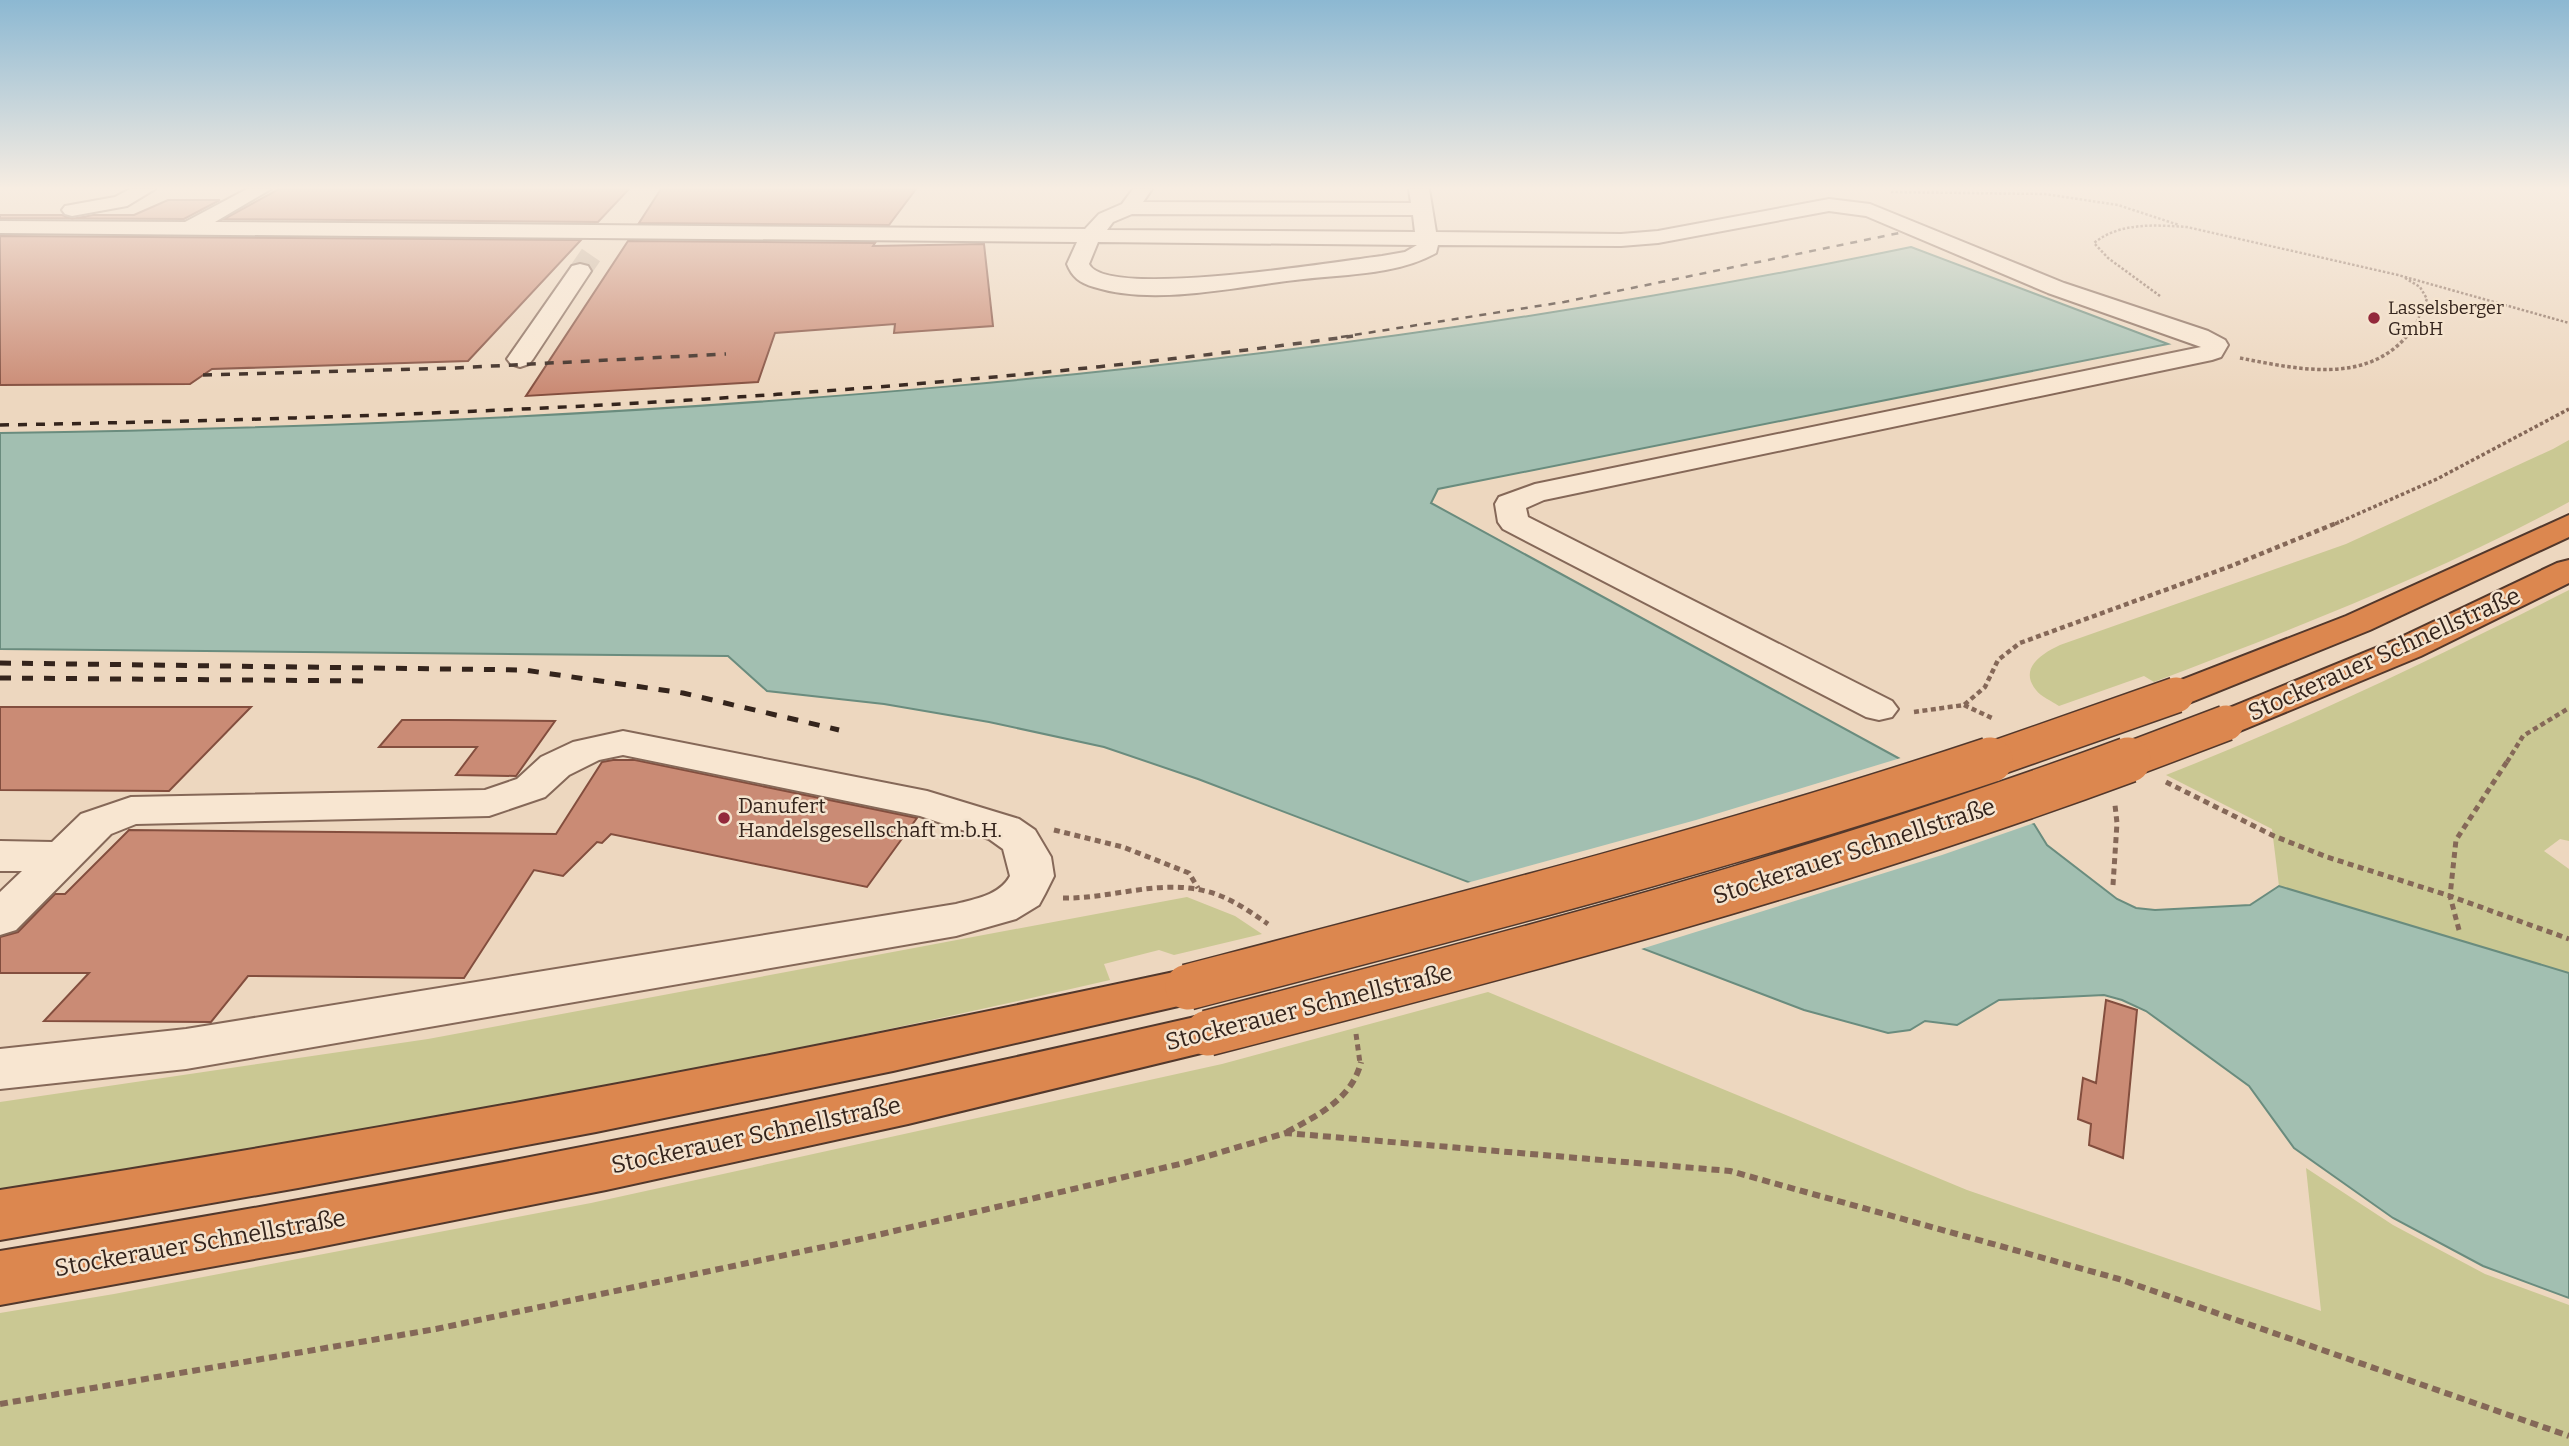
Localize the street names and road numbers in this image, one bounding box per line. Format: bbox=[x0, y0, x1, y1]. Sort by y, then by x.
street label: Stockerauer Schnellstraße bbox=[2244, 581, 2524, 727]
street label: Stockerauer Schnellstraße bbox=[1709, 792, 1999, 910]
street label: Stockerauer Schnellstraße bbox=[1162, 958, 1456, 1056]
street label: Stockerauer Schnellstraße bbox=[609, 1091, 903, 1179]
street label: Stockerauer Schnellstraße bbox=[52, 1204, 348, 1282]

